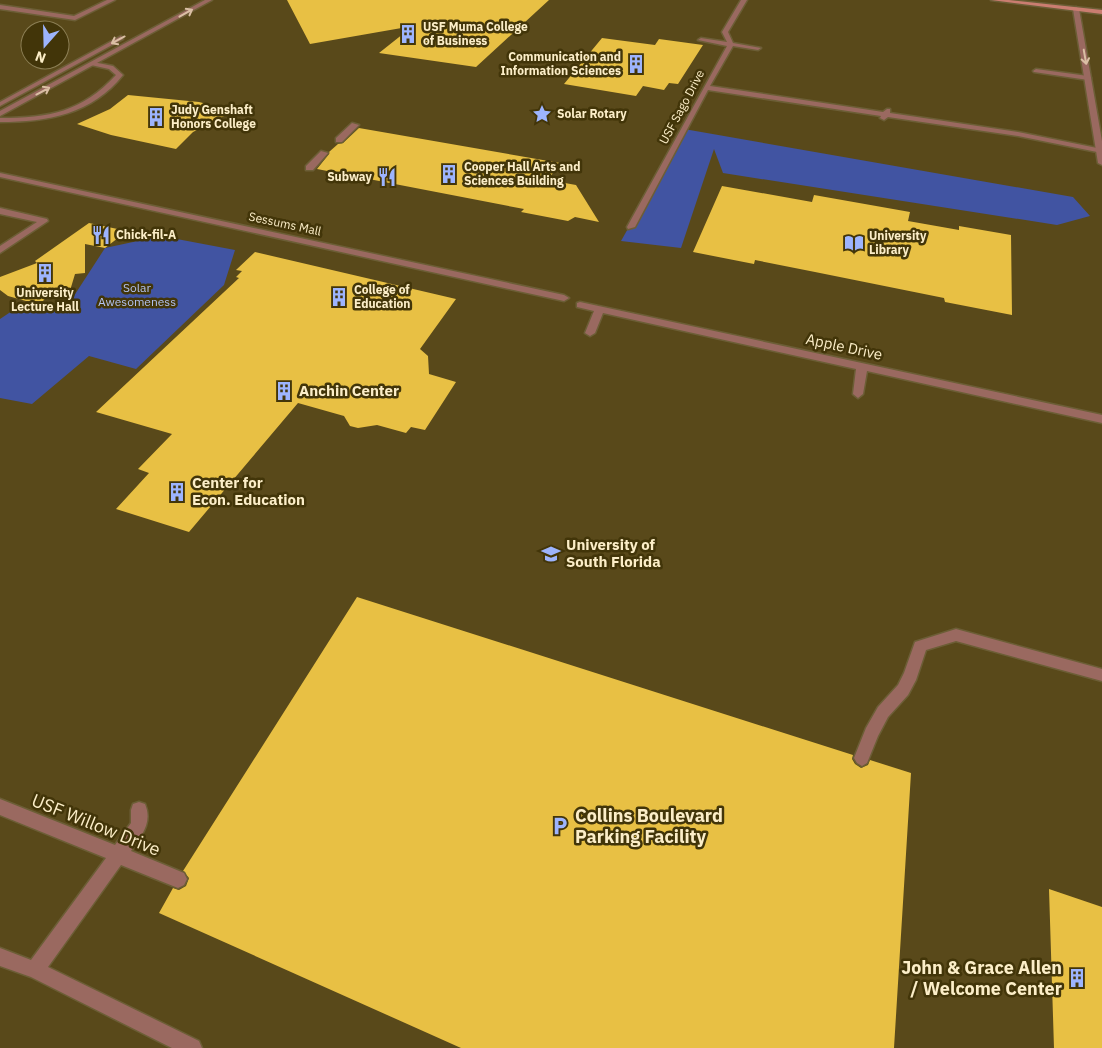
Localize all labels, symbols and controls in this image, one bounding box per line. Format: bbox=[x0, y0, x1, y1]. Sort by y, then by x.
one-way arrow bbox=[178, 8, 193, 18]
place label: USF Muma College of Business bbox=[423, 19, 528, 48]
north arrow bbox=[20, 20, 70, 70]
building icon: USF Muma College of Business bbox=[397, 23, 419, 45]
one-way arrow bbox=[111, 36, 126, 45]
text: N bbox=[33, 47, 48, 67]
place label: Communication and Information Sciences bbox=[501, 49, 621, 78]
one-way arrow bbox=[1080, 49, 1090, 65]
building icon: Communication and Information Sciences bbox=[625, 53, 647, 75]
street label: USF Sago Drive bbox=[656, 67, 708, 146]
one-way arrow bbox=[35, 86, 50, 95]
place label: Judy Genshaft Honors College bbox=[171, 102, 256, 131]
place icon: Solar Rotary bbox=[531, 103, 553, 125]
building icon: Judy Genshaft Honors College bbox=[145, 106, 167, 128]
place label: Solar Rotary bbox=[557, 106, 627, 121]
place label: Cooper Hall Arts and Sciences Building bbox=[464, 159, 580, 188]
building icon: Cooper Hall Arts and Sciences Building bbox=[438, 163, 460, 185]
restaurant icon: Subway bbox=[376, 166, 398, 188]
place label: Subway bbox=[327, 169, 373, 184]
street label: Sessums Mall bbox=[247, 209, 323, 239]
restaurant icon: Chick-fil-A bbox=[90, 224, 112, 246]
place label: Chick-fil-A bbox=[116, 227, 176, 242]
place label: University Library bbox=[869, 228, 927, 257]
library icon: University Library bbox=[843, 232, 865, 254]
building icon: University Lecture Hall bbox=[34, 262, 56, 284]
park label: Solar Awesomeness bbox=[98, 280, 176, 309]
place label: College of Education bbox=[354, 282, 411, 311]
place label: University Lecture Hall bbox=[11, 285, 79, 314]
building icon: College of Education bbox=[328, 286, 350, 308]
street label: Apple Drive bbox=[804, 329, 884, 364]
building icon: Anchin Center bbox=[273, 380, 295, 402]
place label: Anchin Center bbox=[299, 381, 399, 400]
place label: Center for Econ. Education bbox=[192, 473, 305, 509]
building icon: Center for Econ. Education bbox=[166, 481, 188, 503]
place label: University of South Florida bbox=[566, 535, 661, 571]
school or university icon: University of South Florida bbox=[540, 543, 562, 565]
street label: USF Willow Drive bbox=[28, 788, 164, 861]
place label: Collins Boulevard Parking Facility bbox=[575, 804, 723, 848]
parking icon: Collins Boulevard Parking Facility bbox=[549, 815, 571, 837]
place label: John & Grace Allen / Welcome Center bbox=[901, 956, 1062, 1000]
building icon: John & Grace Allen / Welcome Center bbox=[1066, 967, 1088, 989]

